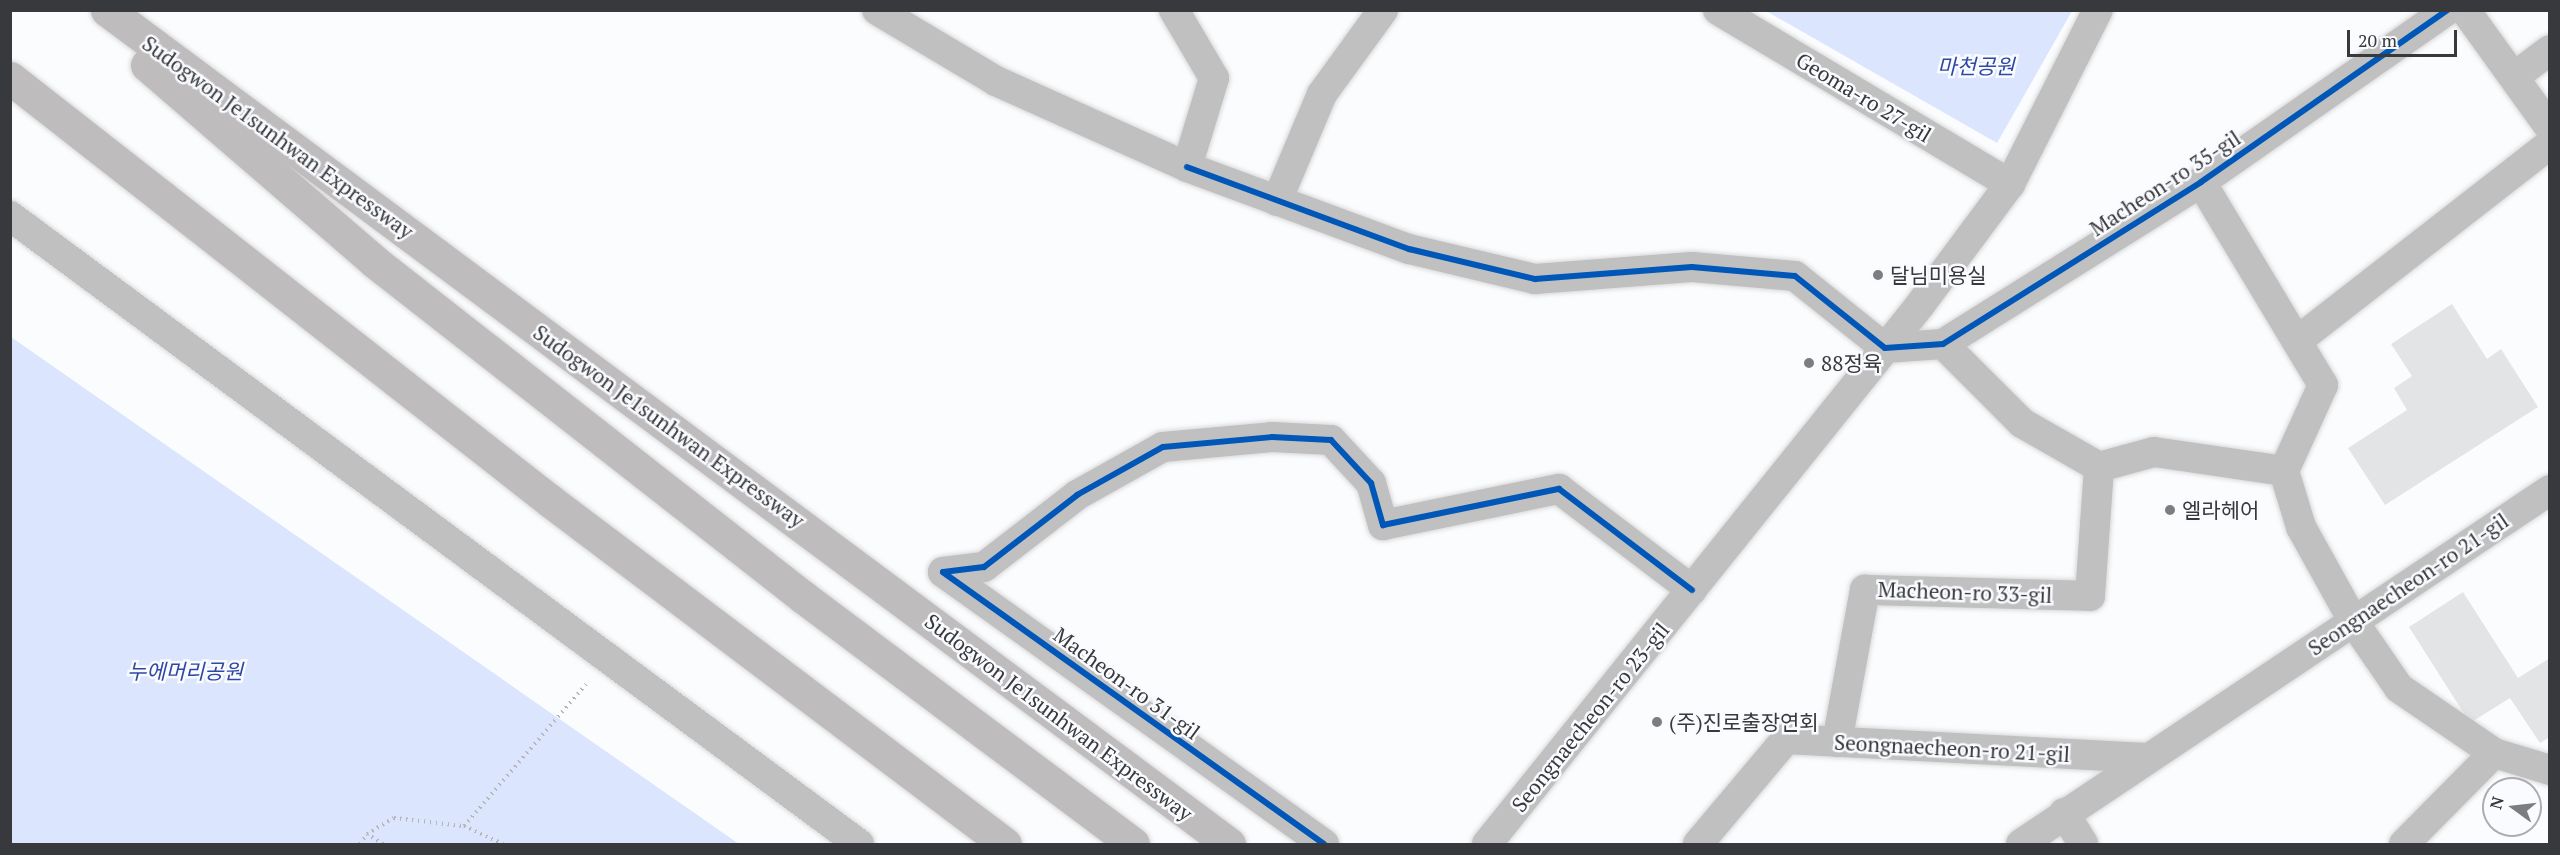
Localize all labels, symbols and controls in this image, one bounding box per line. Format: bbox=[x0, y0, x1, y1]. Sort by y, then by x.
scale bar bbox=[2350, 18, 2460, 56]
text: 20 m bbox=[2358, 28, 2397, 52]
street label: Sudogwon Je1sunhwan Expressway bbox=[138, 30, 418, 244]
street label: Geoma-ro 27-gil bbox=[1792, 47, 1936, 147]
park label: 마천공원 bbox=[1937, 53, 2015, 79]
street label: Macheon-ro 35-gil bbox=[2085, 125, 2245, 241]
place label: 달님미용실 bbox=[1890, 262, 1987, 288]
marker: 달님미용실 bbox=[1871, 268, 1885, 282]
street label: Sudogwon Je1sunhwan Expressway bbox=[529, 319, 809, 533]
place label: 88정육 bbox=[1821, 350, 1882, 376]
marker: 88정육 bbox=[1802, 356, 1816, 370]
place label: 엘라헤어 bbox=[2182, 497, 2259, 523]
marker: 엘라헤어 bbox=[2163, 503, 2177, 517]
street label: Seongnaecheon-ro 21-gil bbox=[2303, 508, 2513, 660]
street label: Macheon-ro 33-gil bbox=[1877, 576, 2053, 608]
street label: Sudogwon Je1sunhwan Expressway bbox=[920, 608, 1198, 826]
street label: Seongnaecheon-ro 23-gil bbox=[1506, 617, 1674, 817]
street label: Macheon-ro 31-gil bbox=[1049, 622, 1205, 744]
park label: 누에머리공원 bbox=[127, 658, 243, 684]
place label: (주)진로출장연회 bbox=[1669, 709, 1819, 735]
marker: (주)진로출장연회 bbox=[1650, 715, 1664, 729]
street label: Seongnaecheon-ro 21-gil bbox=[1833, 729, 2071, 767]
north arrow bbox=[2482, 777, 2542, 837]
text: N bbox=[2484, 794, 2509, 812]

